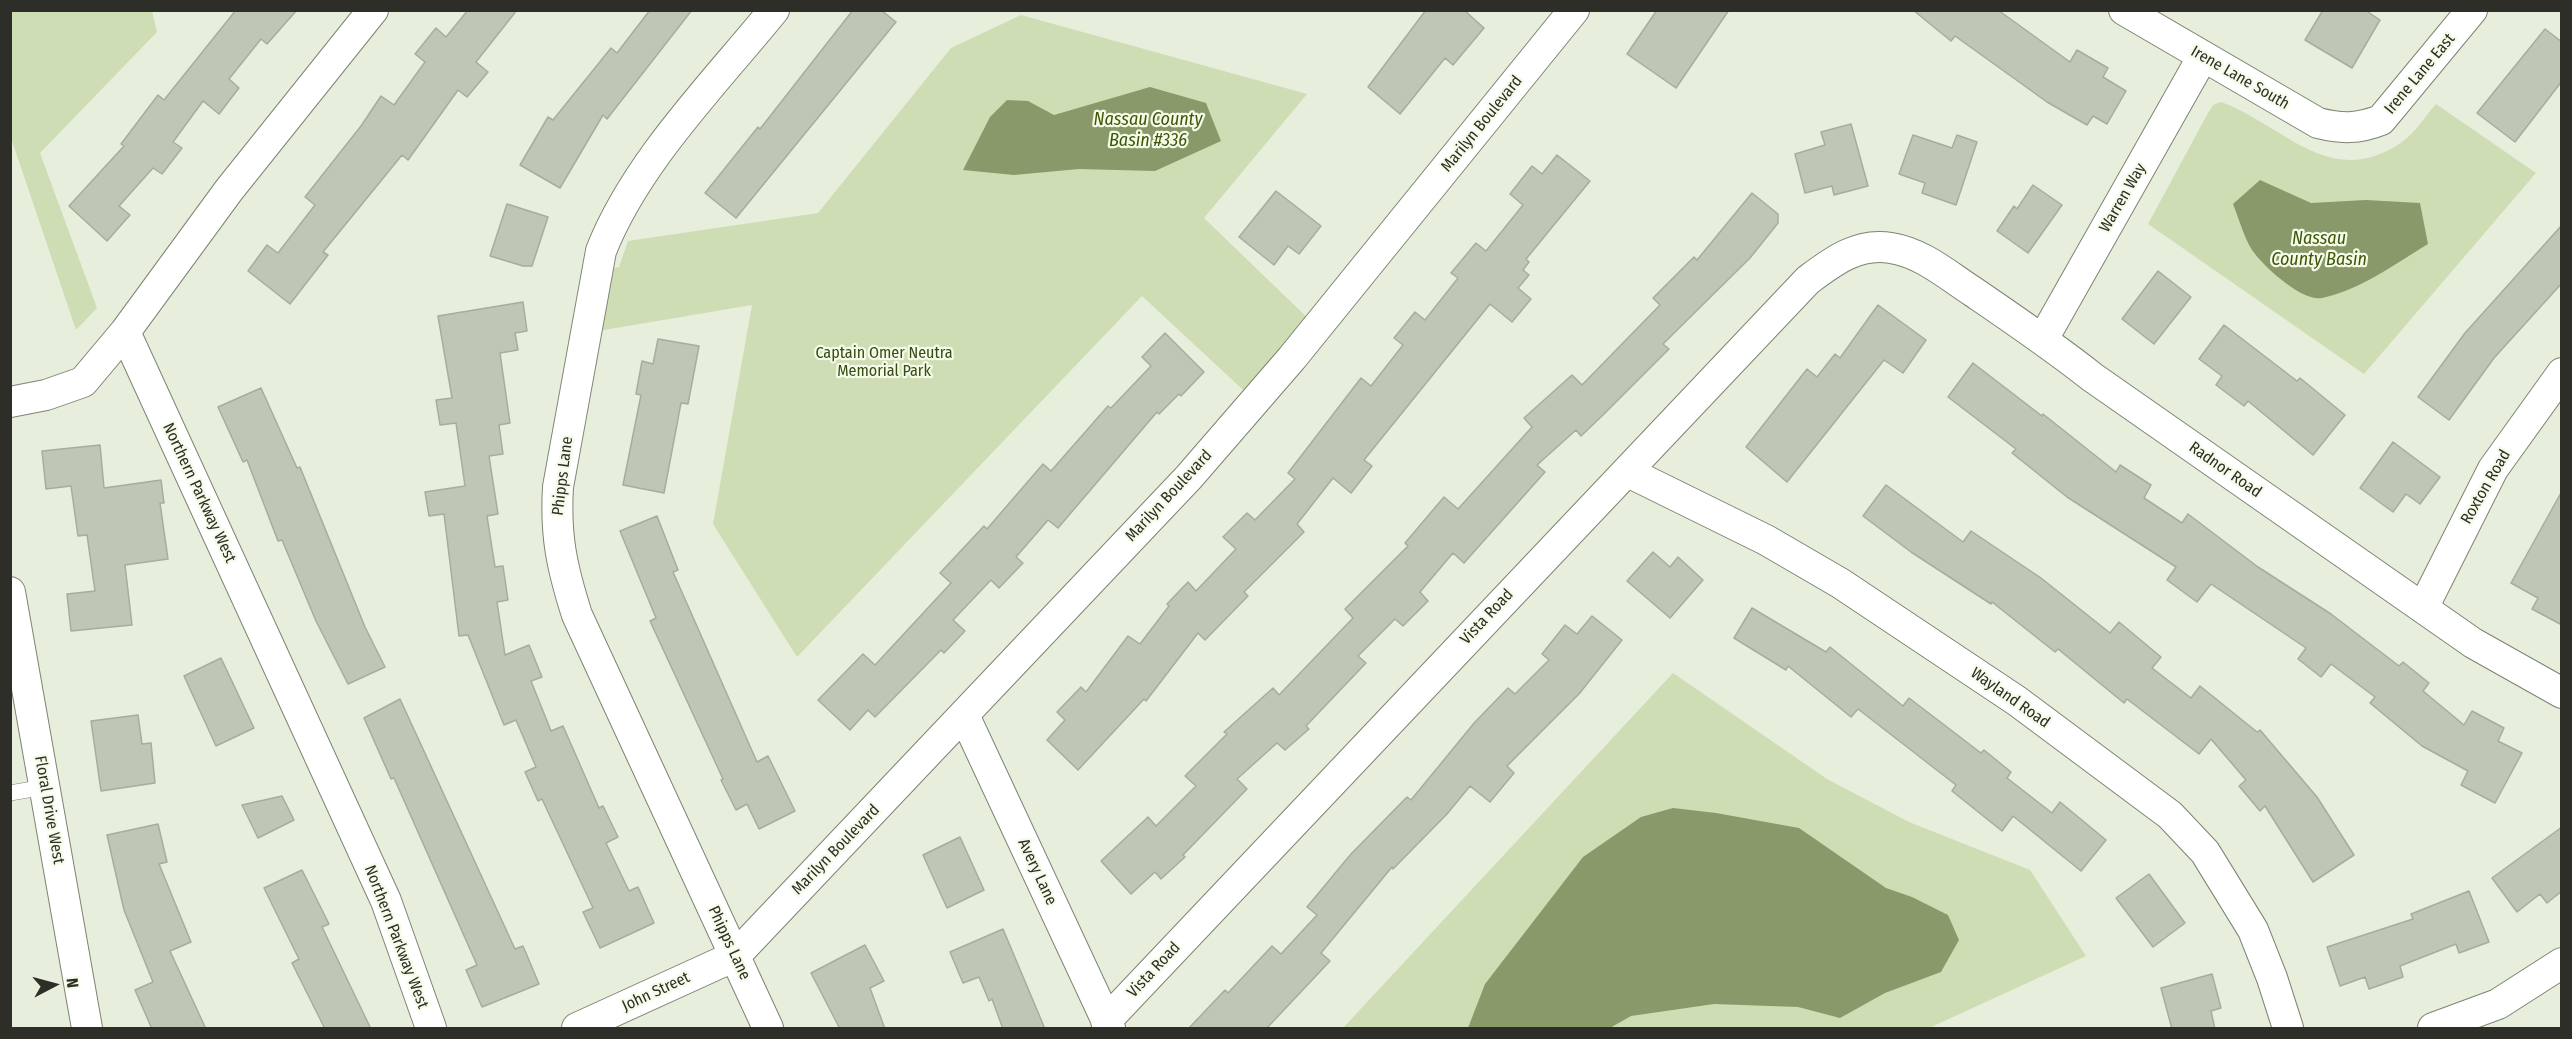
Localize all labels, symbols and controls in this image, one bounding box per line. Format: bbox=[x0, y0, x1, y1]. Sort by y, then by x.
street label: Irene Lane East bbox=[2381, 30, 2459, 118]
street label: Irene Lane South bbox=[2187, 42, 2293, 114]
street label: Marilyn Boulevard bbox=[1437, 72, 1527, 176]
water label: Nassau County Basin #336 bbox=[1094, 109, 1202, 152]
street label: Warren Way bbox=[2096, 160, 2150, 236]
water label: Nassau County Basin bbox=[2271, 228, 2367, 270]
park label: Captain Omer Neutra Memorial Park bbox=[815, 344, 953, 382]
street label: Northern Parkway West bbox=[158, 420, 240, 566]
street label: Phipps Lane bbox=[549, 435, 577, 517]
street label: Radnor Road bbox=[2185, 438, 2265, 502]
street label: Marilyn Boulevard bbox=[1122, 446, 1216, 546]
street label: Roxton Road bbox=[2457, 446, 2515, 528]
street label: Vista Road bbox=[1456, 585, 1518, 649]
street label: Wayland Road bbox=[1967, 664, 2053, 732]
street label: Floral Drive West bbox=[30, 754, 68, 866]
street label: Marilyn Boulevard bbox=[788, 801, 884, 899]
street label: Avery Lane bbox=[1013, 836, 1061, 908]
street label: Northern Parkway West bbox=[360, 863, 432, 1011]
street label: Phipps Lane bbox=[704, 903, 754, 983]
street label: Vista Road bbox=[1123, 938, 1185, 1002]
north arrow bbox=[24, 955, 84, 1015]
street label: John Street bbox=[619, 968, 693, 1016]
text: N bbox=[62, 977, 82, 989]

